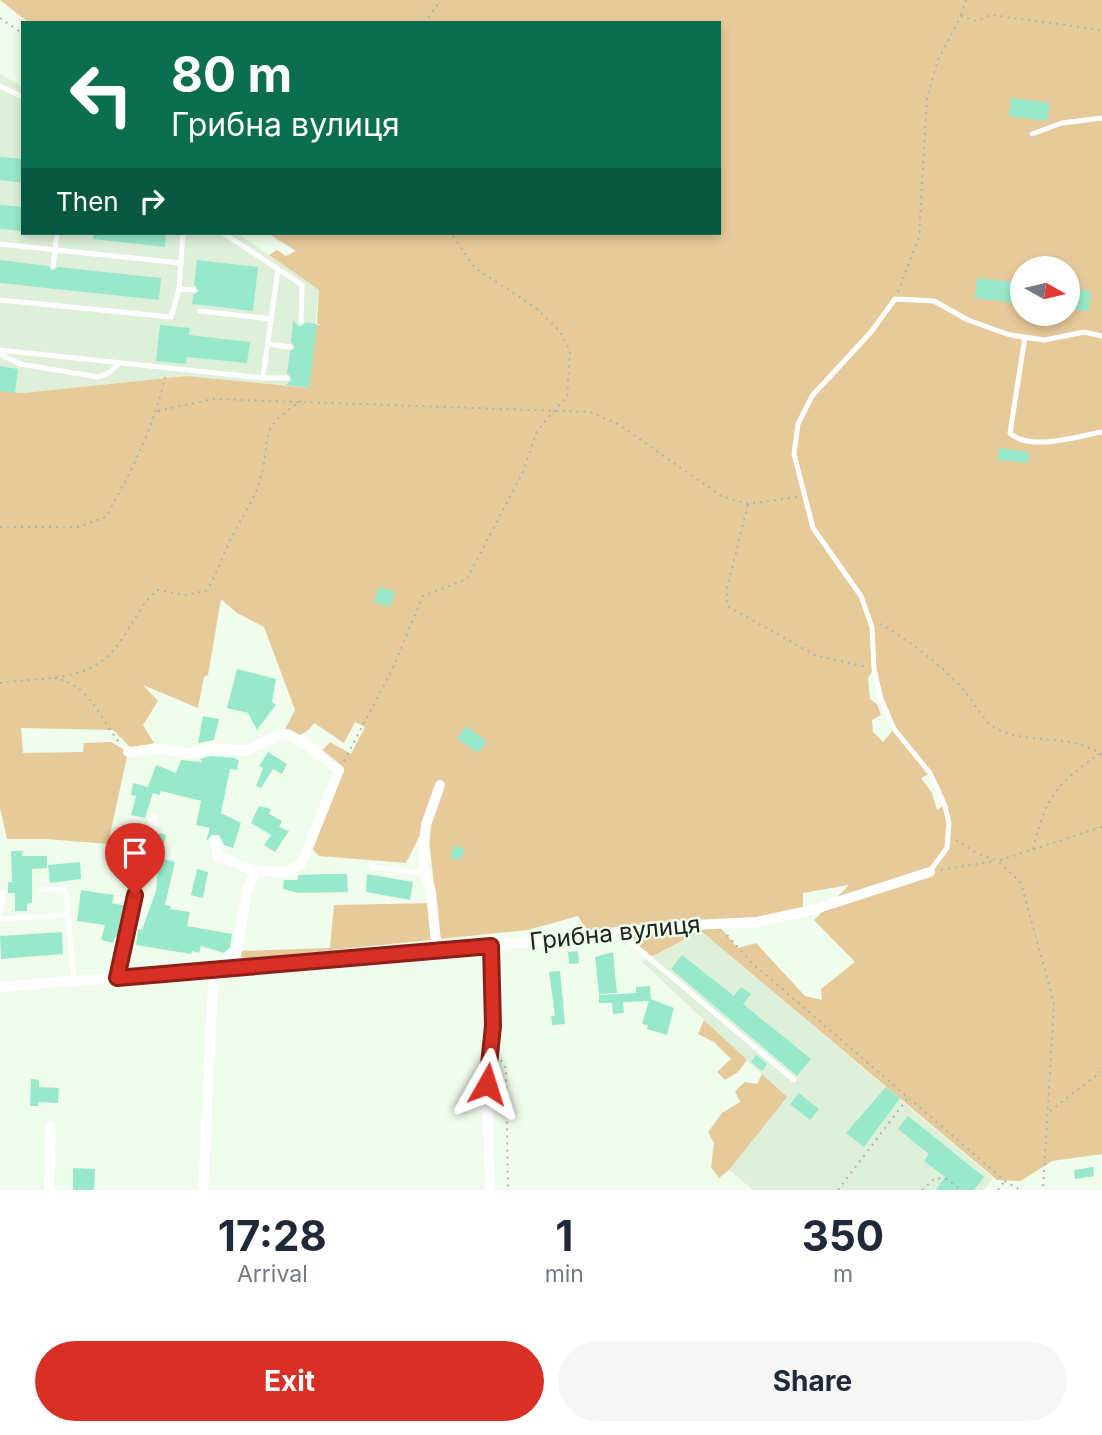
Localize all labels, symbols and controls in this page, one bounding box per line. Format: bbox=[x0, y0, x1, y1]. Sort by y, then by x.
text: 80 m bbox=[171, 45, 292, 104]
icon: left bbox=[56, 49, 147, 140]
text: Грибна вулиця bbox=[171, 105, 400, 144]
icon: right bbox=[133, 182, 171, 220]
text: Then bbox=[56, 186, 119, 217]
north arrow bbox=[1010, 256, 1080, 326]
map controls bbox=[1010, 256, 1080, 326]
pin bbox=[105, 823, 165, 895]
icon: arrive bbox=[116, 834, 154, 872]
street label: Грибна вулиця bbox=[528, 909, 702, 956]
position arrow bbox=[450, 1047, 524, 1121]
text: 17:28 bbox=[218, 1210, 327, 1261]
text: 1 bbox=[555, 1210, 573, 1261]
text: 350 bbox=[802, 1210, 884, 1261]
text: Arrival bbox=[237, 1260, 308, 1288]
text: min bbox=[545, 1260, 584, 1288]
text: m bbox=[833, 1260, 853, 1288]
button: Exit bbox=[35, 1341, 544, 1421]
button: Share bbox=[558, 1341, 1067, 1421]

